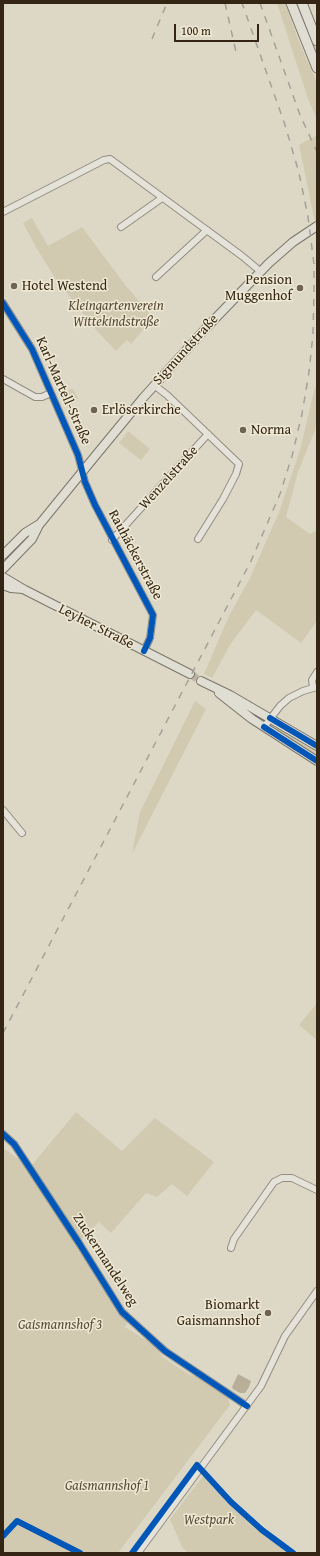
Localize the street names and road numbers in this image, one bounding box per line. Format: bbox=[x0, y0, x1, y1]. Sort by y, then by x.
street label: Sigmundstraße bbox=[150, 311, 222, 389]
street label: Karl-Martell-Straße bbox=[32, 334, 94, 448]
street label: Wenzelstraße bbox=[136, 443, 202, 513]
street label: Rauhäckerstraße bbox=[104, 507, 166, 603]
street label: Leyher Straße bbox=[55, 601, 137, 653]
street label: Zuckermandelweg bbox=[69, 1210, 141, 1310]

